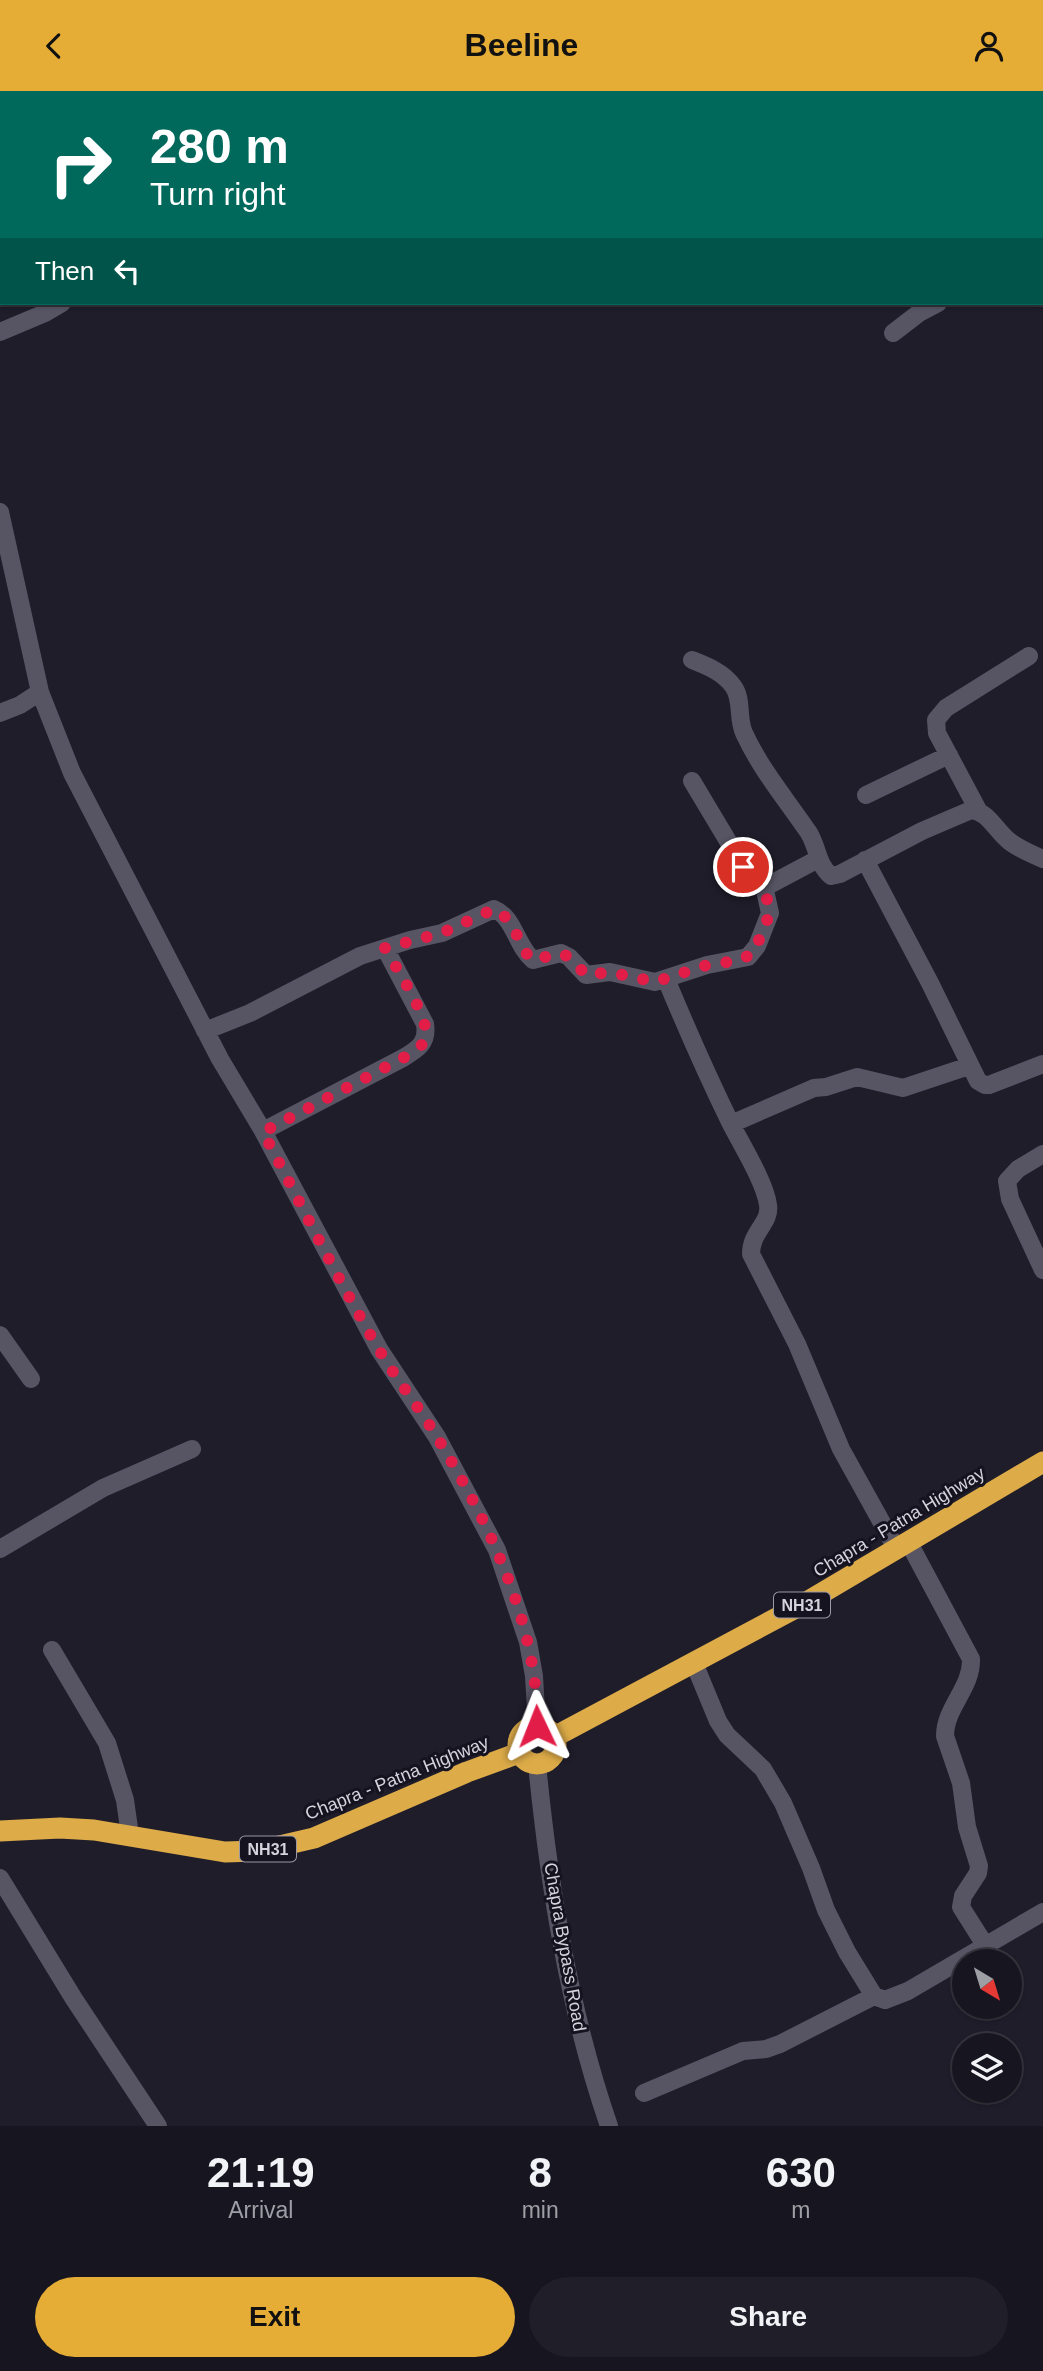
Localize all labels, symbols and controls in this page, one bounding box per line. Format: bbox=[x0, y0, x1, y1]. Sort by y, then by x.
icon: back bbox=[35, 27, 73, 65]
text: Beeline bbox=[465, 27, 578, 63]
icon: person bbox=[970, 27, 1008, 65]
icon: right bbox=[35, 119, 126, 210]
text: 280 m bbox=[150, 119, 289, 173]
text: Turn right bbox=[150, 176, 286, 212]
icon: left bbox=[108, 252, 146, 290]
text: Then bbox=[35, 256, 94, 286]
pin bbox=[713, 837, 773, 897]
icon: arrive bbox=[724, 848, 762, 886]
street label: Chapra - Patna Highway bbox=[810, 1463, 988, 1581]
road number: NH31 bbox=[774, 1593, 830, 1617]
position arrow bbox=[500, 1689, 574, 1763]
street label: Chapra - Patna Highway bbox=[302, 1732, 492, 1824]
road number: NH31 bbox=[240, 1837, 296, 1861]
street label: Chapra Bypass Road bbox=[540, 1861, 590, 2033]
north arrow bbox=[952, 1949, 1022, 2019]
map controls bbox=[952, 1949, 1022, 2103]
button: layers bbox=[952, 2033, 1022, 2103]
text: 21:19 bbox=[207, 2149, 315, 2196]
text: 8 bbox=[528, 2149, 552, 2196]
text: 630 bbox=[766, 2149, 836, 2196]
text: Arrival bbox=[228, 2197, 293, 2223]
text: min bbox=[522, 2197, 559, 2223]
text: m bbox=[791, 2197, 810, 2223]
button: Exit bbox=[35, 2277, 515, 2357]
button: Share bbox=[529, 2277, 1008, 2357]

